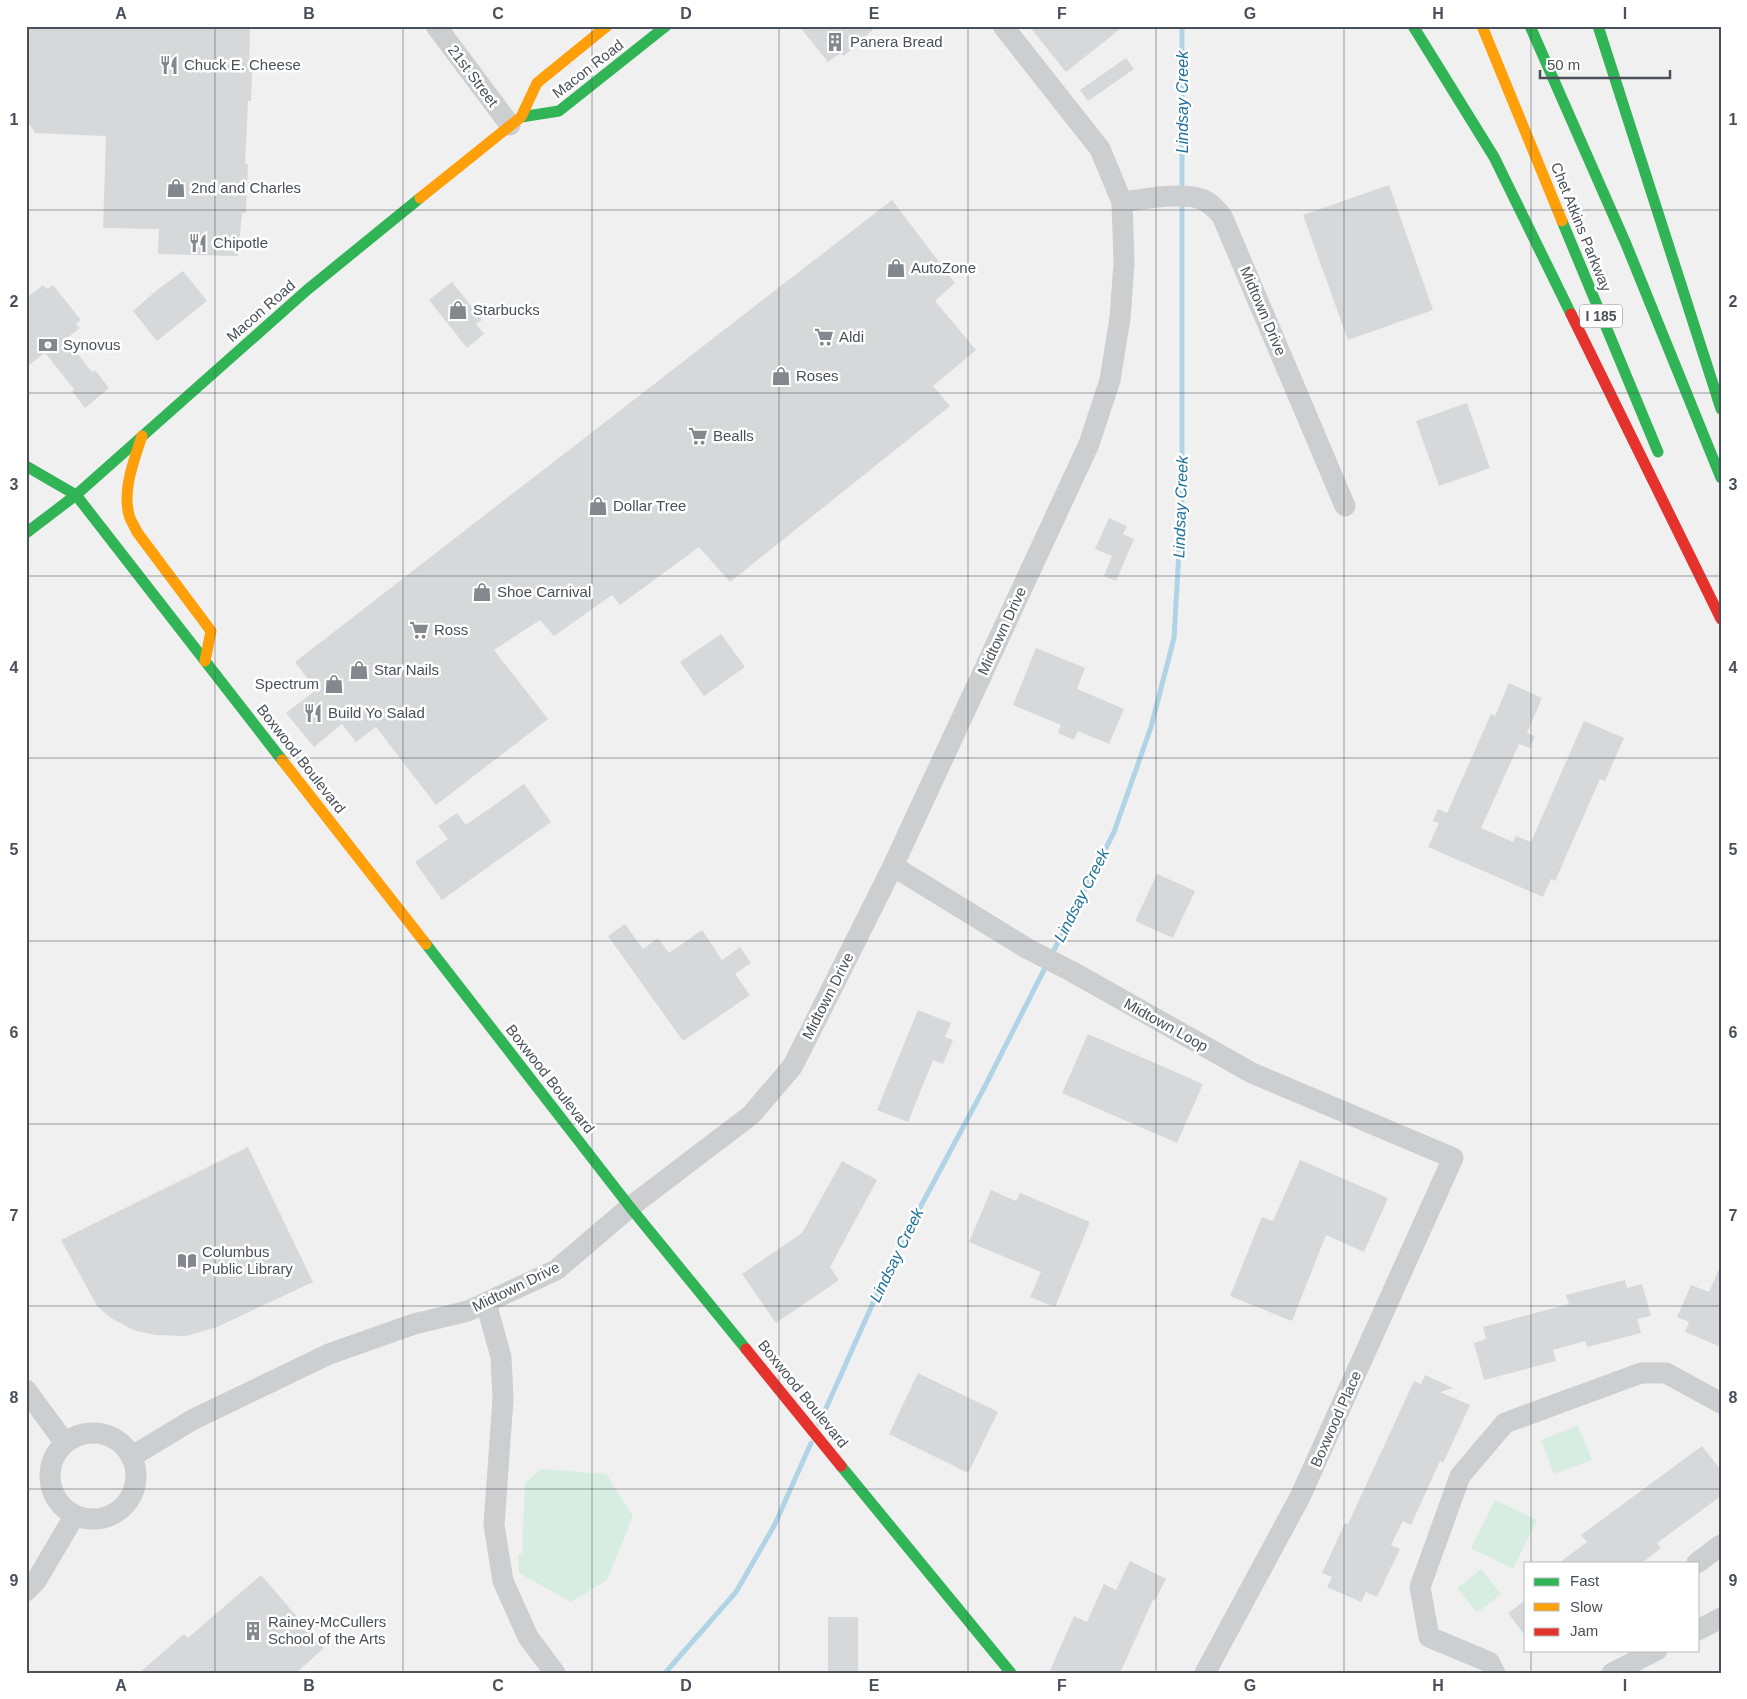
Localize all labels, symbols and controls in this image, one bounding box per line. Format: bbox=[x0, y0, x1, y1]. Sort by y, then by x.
text: A bbox=[115, 5, 127, 22]
text: B bbox=[303, 5, 315, 22]
text: C bbox=[492, 5, 504, 22]
text: D bbox=[680, 5, 692, 22]
text: E bbox=[869, 5, 880, 22]
text: F bbox=[1057, 5, 1067, 22]
text: G bbox=[1244, 5, 1256, 22]
text: H bbox=[1432, 5, 1444, 22]
text: I bbox=[1623, 5, 1627, 22]
building icon: Panera Bread bbox=[824, 31, 846, 53]
place label: Panera Bread bbox=[850, 33, 943, 50]
street label: Macon Road bbox=[549, 36, 626, 101]
street label: 21st Street bbox=[445, 42, 503, 110]
scale bar bbox=[1540, 48, 1670, 80]
water label: Lindsay Creek bbox=[1174, 50, 1191, 153]
restaurant icon: Chuck E. Cheese bbox=[158, 54, 180, 76]
place label: Chuck E. Cheese bbox=[184, 56, 301, 73]
text: 50 m bbox=[1547, 56, 1580, 73]
text: 1 bbox=[10, 111, 19, 128]
text: 1 bbox=[1729, 111, 1738, 128]
street label: Chet Atkins Parkway bbox=[1548, 160, 1615, 294]
shop icon: 2nd and Charles bbox=[165, 177, 187, 199]
place label: 2nd and Charles bbox=[191, 179, 301, 196]
restaurant icon: Chipotle bbox=[187, 232, 209, 254]
place label: Chipotle bbox=[213, 234, 268, 251]
shop icon: AutoZone bbox=[885, 257, 907, 279]
place label: AutoZone bbox=[911, 259, 976, 276]
street label: Midtown Drive bbox=[1237, 264, 1290, 358]
street label: Macon Road bbox=[223, 276, 298, 345]
text: 2 bbox=[10, 293, 19, 310]
text: 2 bbox=[1729, 293, 1738, 310]
shop icon: Starbucks bbox=[447, 299, 469, 321]
place label: Starbucks bbox=[473, 301, 540, 318]
road number: I 185 bbox=[1580, 304, 1622, 328]
supermarket icon: Aldi bbox=[813, 326, 835, 348]
place label: Aldi bbox=[839, 328, 864, 345]
bank icon: Synovus bbox=[37, 334, 59, 356]
place label: Synovus bbox=[63, 336, 121, 353]
shop icon: Roses bbox=[770, 365, 792, 387]
place label: Roses bbox=[796, 367, 839, 384]
supermarket icon: Bealls bbox=[687, 425, 709, 447]
place label: Bealls bbox=[713, 427, 754, 444]
water label: Lindsay Creek bbox=[1170, 455, 1191, 558]
text: 3 bbox=[10, 476, 19, 493]
text: 3 bbox=[1729, 476, 1738, 493]
shop icon: Dollar Tree bbox=[587, 495, 609, 517]
place label: Dollar Tree bbox=[613, 497, 686, 514]
shop icon: Shoe Carnival bbox=[471, 581, 493, 603]
place label: Shoe Carnival bbox=[497, 583, 591, 600]
street label: Midtown Drive bbox=[974, 584, 1029, 677]
supermarket icon: Ross bbox=[408, 619, 430, 641]
place label: Ross bbox=[434, 621, 468, 638]
text: 4 bbox=[10, 659, 19, 676]
shop icon: Star Nails bbox=[348, 659, 370, 681]
text: 4 bbox=[1729, 659, 1738, 676]
place label: Star Nails bbox=[374, 661, 439, 678]
shop icon: Spectrum bbox=[323, 673, 345, 695]
place label: Spectrum bbox=[255, 675, 319, 692]
street label: Boxwood Boulevard bbox=[254, 701, 349, 816]
restaurant icon: Build Yo Salad bbox=[302, 702, 324, 724]
place label: Build Yo Salad bbox=[328, 704, 425, 721]
text: 5 bbox=[10, 841, 19, 858]
text: 5 bbox=[1729, 841, 1738, 858]
water label: Lindsay Creek bbox=[1051, 845, 1113, 945]
street label: Midtown Drive bbox=[798, 950, 857, 1042]
street label: Midtown Loop bbox=[1121, 994, 1211, 1055]
street label: Boxwood Boulevard bbox=[503, 1021, 598, 1136]
text: 6 bbox=[10, 1024, 19, 1041]
text: 6 bbox=[1729, 1024, 1738, 1041]
water label: Lindsay Creek bbox=[866, 1205, 927, 1305]
text: 7 bbox=[10, 1207, 19, 1224]
text: 7 bbox=[1729, 1207, 1738, 1224]
place label: Columbus Public Library bbox=[202, 1243, 293, 1277]
library icon: Columbus Public Library bbox=[176, 1250, 198, 1272]
street label: Midtown Drive bbox=[469, 1258, 562, 1315]
street label: Boxwood Boulevard bbox=[755, 1336, 852, 1451]
street label: Boxwood Place bbox=[1307, 1368, 1364, 1469]
text: 8 bbox=[10, 1389, 19, 1406]
text: 8 bbox=[1729, 1389, 1738, 1406]
legend bbox=[1524, 1562, 1700, 1652]
text: 9 bbox=[10, 1572, 19, 1589]
text: Fast bbox=[1570, 1572, 1600, 1589]
text: 9 bbox=[1729, 1572, 1738, 1589]
text: Slow bbox=[1570, 1598, 1603, 1615]
place label: Rainey-McCullers School of the Arts bbox=[268, 1613, 386, 1647]
building icon: Rainey-McCullers School of the Arts bbox=[242, 1620, 264, 1642]
text: Jam bbox=[1570, 1622, 1598, 1639]
text: A bbox=[115, 1677, 127, 1694]
text: B bbox=[303, 1677, 315, 1694]
text: C bbox=[492, 1677, 504, 1694]
text: D bbox=[680, 1677, 692, 1694]
text: E bbox=[869, 1677, 880, 1694]
text: F bbox=[1057, 1677, 1067, 1694]
text: G bbox=[1244, 1677, 1256, 1694]
text: H bbox=[1432, 1677, 1444, 1694]
text: I bbox=[1623, 1677, 1627, 1694]

